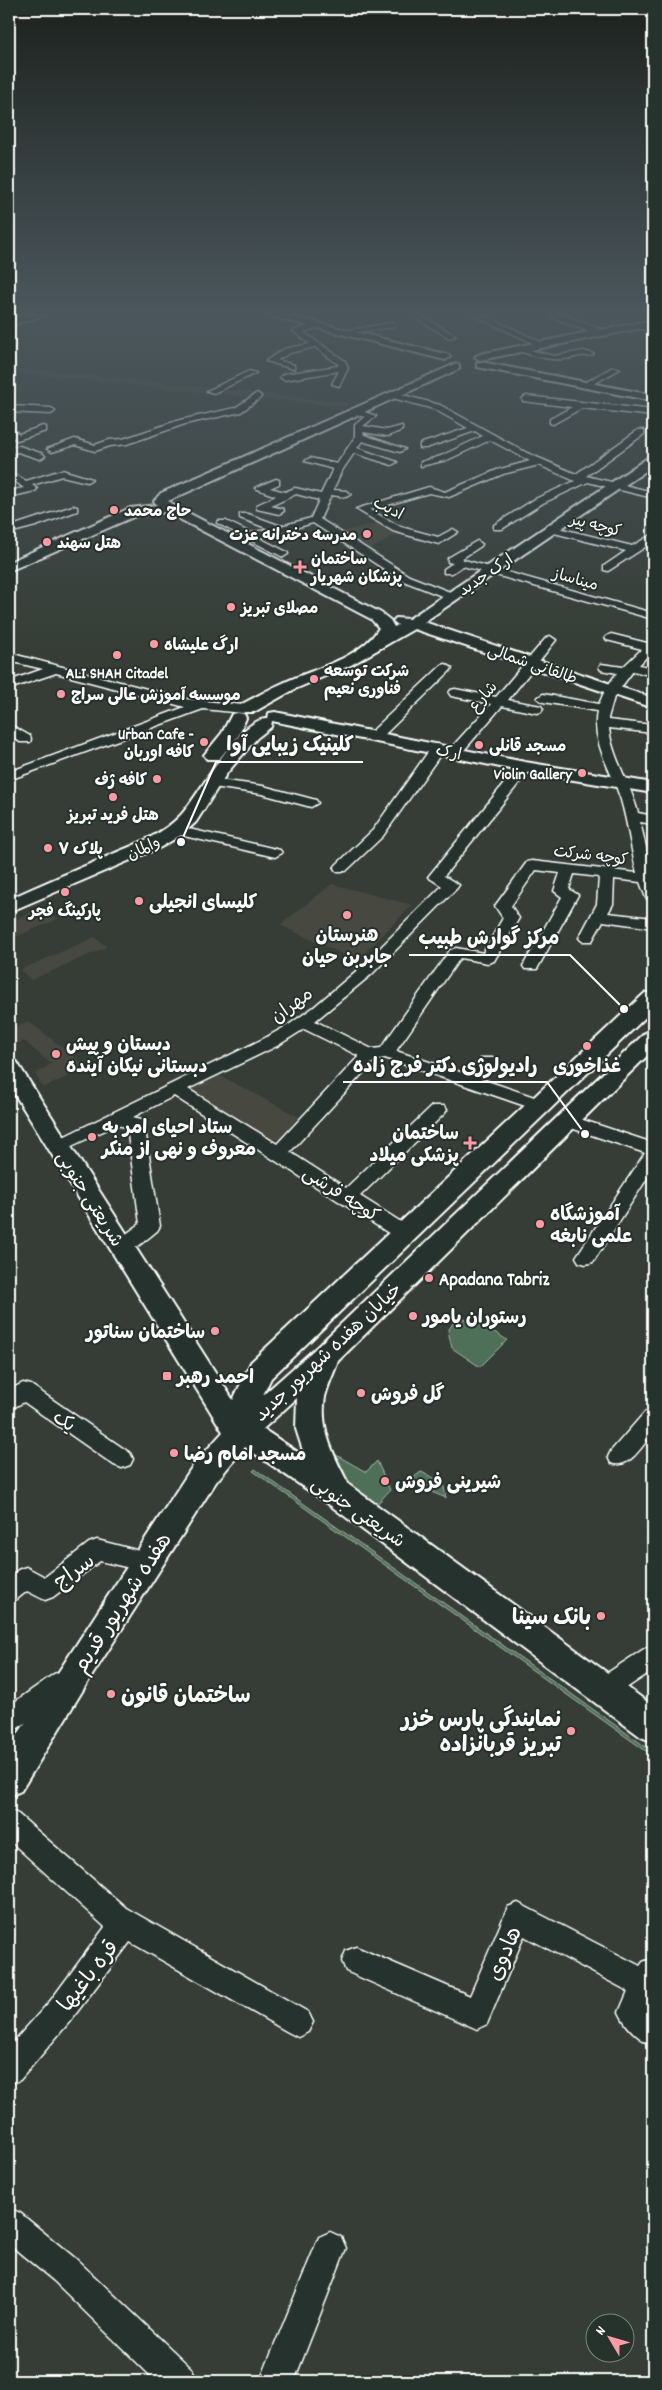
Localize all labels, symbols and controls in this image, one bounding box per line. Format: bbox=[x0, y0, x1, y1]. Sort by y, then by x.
street label: ادیب bbox=[369, 492, 407, 527]
place label: حاج محمد bbox=[124, 501, 191, 524]
marker: حاج محمد bbox=[108, 504, 120, 516]
street label: کوچه پیر bbox=[565, 508, 624, 544]
place label: مدرسه دخترانه عزت bbox=[229, 525, 357, 548]
marker: مدرسه دخترانه عزت bbox=[361, 528, 373, 540]
place label: هتل سهند bbox=[57, 533, 121, 556]
marker: هتل سهند bbox=[41, 536, 53, 548]
place label: ساختمان پزشکان شهریار bbox=[309, 549, 403, 590]
street label: ارک جدید bbox=[454, 549, 519, 603]
marker: ساختمان پزشکان شهریار bbox=[293, 560, 307, 574]
street label: میناساز bbox=[548, 562, 601, 598]
place label: مصلای تبریز bbox=[239, 598, 318, 621]
marker: مصلای تبریز bbox=[225, 601, 237, 613]
place label: ارگ علیشاه bbox=[164, 634, 238, 658]
marker: ارگ علیشاه bbox=[148, 638, 160, 650]
street label: طالقانی شمالی bbox=[484, 639, 580, 691]
marker: ALI SHAH Citadel bbox=[111, 649, 123, 661]
place label: شرکت توسعه فناوری نعیم bbox=[324, 661, 409, 702]
place label: ALI SHAH Citadel bbox=[66, 663, 168, 686]
marker: شرکت توسعه فناوری نعیم bbox=[308, 673, 320, 685]
street label: شارع bbox=[464, 677, 504, 718]
place label: موسسه آموزش عالی سراج bbox=[71, 685, 241, 708]
marker: موسسه آموزش عالی سراج bbox=[55, 688, 67, 700]
place label: Urban Cafe - کافه اوربان bbox=[118, 724, 194, 765]
callout: کلینیک زیبایی آوا bbox=[216, 727, 363, 762]
text: کلینیک زیبایی آوا bbox=[226, 733, 354, 761]
marker: Urban Cafe - کافه اوربان bbox=[198, 736, 210, 748]
place label: مسجد قانلی bbox=[489, 736, 566, 759]
street label: ارک bbox=[433, 739, 464, 767]
marker: مسجد قانلی bbox=[473, 739, 485, 751]
place label: Violin Gallery bbox=[494, 764, 574, 787]
marker: Violin Gallery bbox=[576, 767, 588, 779]
place label: کافه ژف bbox=[95, 770, 147, 793]
marker: کافه ژف bbox=[151, 773, 163, 785]
marker: هتل فرید تبریز bbox=[107, 791, 119, 803]
place label: هتل فرید تبریز bbox=[65, 805, 159, 828]
street label: والمان bbox=[123, 832, 165, 867]
place label: پلاک ۷ bbox=[58, 839, 103, 862]
street label: کوچه شرکت bbox=[552, 840, 630, 872]
marker: پلاک ۷ bbox=[42, 842, 54, 854]
marker: پارکینگ فجر bbox=[59, 886, 71, 898]
place label: کلیسای انجیلی bbox=[149, 891, 258, 918]
marker: کلیسای انجیلی bbox=[133, 895, 145, 907]
place label: پارکینگ فجر bbox=[27, 901, 101, 924]
marker: هنرستان جابربن حیان bbox=[341, 909, 353, 921]
callout: مرکز گوارش طبیب bbox=[409, 920, 570, 955]
place label: هنرستان جابربن حیان bbox=[302, 924, 392, 973]
text: مرکز گوارش طبیب bbox=[419, 925, 559, 954]
street label: مهران bbox=[266, 982, 320, 1032]
place label: دبستان و پیش دبستانی نیکان آینده bbox=[66, 1033, 207, 1082]
marker: غذاخوری bbox=[581, 1040, 593, 1052]
callout: رادیولوژی دکتر فرج زاده bbox=[343, 1047, 547, 1082]
marker: دبستان و پیش دبستانی نیکان آینده bbox=[50, 1048, 62, 1060]
text: رادیولوژی دکتر فرج زاده bbox=[353, 1054, 537, 1082]
place label: غذاخوری bbox=[553, 1055, 621, 1082]
place label: ستاد احیای امر به معروف و نهی از منکر bbox=[100, 1116, 256, 1165]
place label: ساختمان پزشکی میلاد bbox=[369, 1122, 460, 1171]
marker: ستاد احیای امر به معروف و نهی از منکر bbox=[86, 1131, 98, 1143]
marker: ساختمان پزشکی میلاد bbox=[463, 1136, 477, 1150]
street label: شریعتی جنوبی bbox=[48, 1146, 128, 1253]
street label: کوچه فرشی bbox=[296, 1161, 384, 1231]
place label: آموزشگاه علمی نابغه bbox=[550, 1202, 632, 1252]
marker: آموزشگاه علمی نابغه bbox=[534, 1218, 546, 1230]
place label: Apadana Tabriz bbox=[439, 1268, 550, 1295]
marker: Apadana Tabriz bbox=[423, 1272, 435, 1284]
street label: خیابان هفده شهریور جدید bbox=[249, 1278, 409, 1429]
place label: رستوران یامور bbox=[421, 1306, 527, 1333]
marker: رستوران یامور bbox=[407, 1310, 419, 1322]
place label: ساختمان سناتور bbox=[84, 1321, 205, 1348]
marker: ساختمان سناتور bbox=[209, 1325, 221, 1337]
place label: احمد رهبر bbox=[175, 1366, 254, 1393]
marker: احمد رهبر bbox=[161, 1370, 173, 1382]
place label: گل فروش bbox=[371, 1382, 445, 1410]
marker: گل فروش bbox=[355, 1387, 367, 1399]
street label: یک bbox=[46, 1405, 80, 1440]
place label: مسجد امام رضا bbox=[184, 1443, 306, 1470]
marker: مسجد امام رضا bbox=[168, 1447, 180, 1459]
place label: شیرینی فروش bbox=[395, 1471, 501, 1498]
street label: شریعتی جنوبی bbox=[305, 1472, 409, 1556]
marker: شیرینی فروش bbox=[379, 1475, 391, 1487]
street label: هفده شهریور قدیم bbox=[67, 1527, 181, 1680]
street label: سراج bbox=[48, 1547, 102, 1599]
place label: بانک سینا bbox=[512, 1604, 591, 1635]
marker: بانک سینا bbox=[595, 1610, 607, 1622]
place label: ساختمان قانون bbox=[121, 1682, 251, 1713]
marker: ساختمان قانون bbox=[105, 1688, 117, 1700]
place label: نمایندگی پارس خزر تبریز قربانزاده bbox=[400, 1705, 562, 1762]
marker: نمایندگی پارس خزر تبریز قربانزاده bbox=[565, 1725, 577, 1737]
street label: هادوی bbox=[481, 1922, 532, 1986]
street label: قره باغیها bbox=[52, 1934, 128, 2020]
north arrow bbox=[584, 2312, 634, 2362]
text: N bbox=[591, 2322, 611, 2340]

